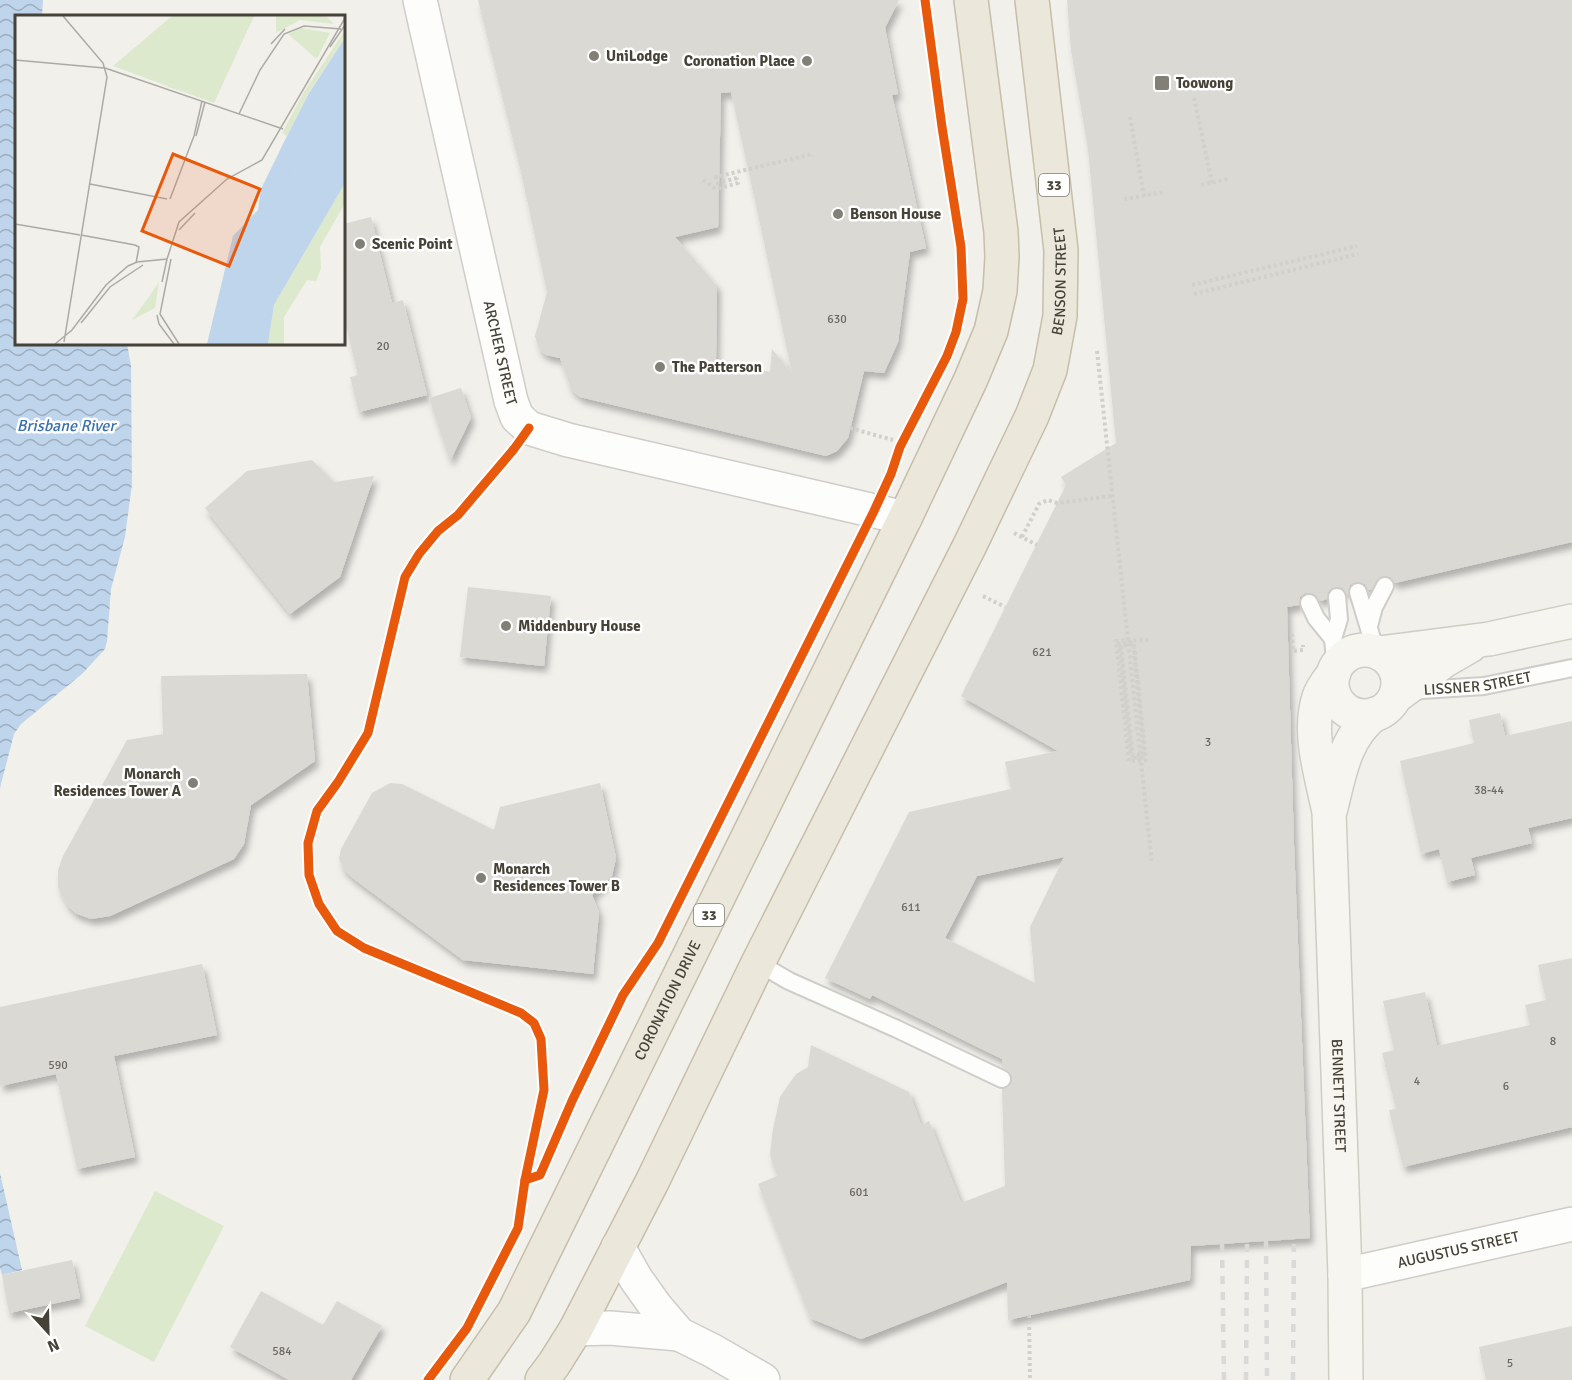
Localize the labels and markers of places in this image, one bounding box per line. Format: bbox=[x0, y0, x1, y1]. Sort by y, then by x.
place label: UniLodge bbox=[606, 47, 668, 65]
marker: UniLodge bbox=[587, 49, 601, 63]
place label: Coronation Place bbox=[684, 52, 795, 70]
marker: Coronation Place bbox=[800, 54, 814, 68]
marker: Toowong bbox=[1153, 74, 1171, 92]
place label: Toowong bbox=[1176, 74, 1233, 92]
place label: Benson House bbox=[850, 205, 941, 223]
marker: Benson House bbox=[831, 207, 845, 221]
place label: Scenic Point bbox=[372, 235, 453, 253]
marker: Scenic Point bbox=[353, 237, 367, 251]
place label: The Patterson bbox=[672, 358, 762, 376]
marker: The Patterson bbox=[653, 360, 667, 374]
place label: Middenbury House bbox=[518, 617, 641, 635]
marker: Middenbury House bbox=[499, 619, 513, 633]
place label: Monarch Residences Tower A bbox=[54, 765, 181, 800]
marker: Monarch Residences Tower A bbox=[186, 776, 200, 790]
place label: Monarch Residences Tower B bbox=[493, 860, 620, 895]
marker: Monarch Residences Tower B bbox=[474, 871, 488, 885]

